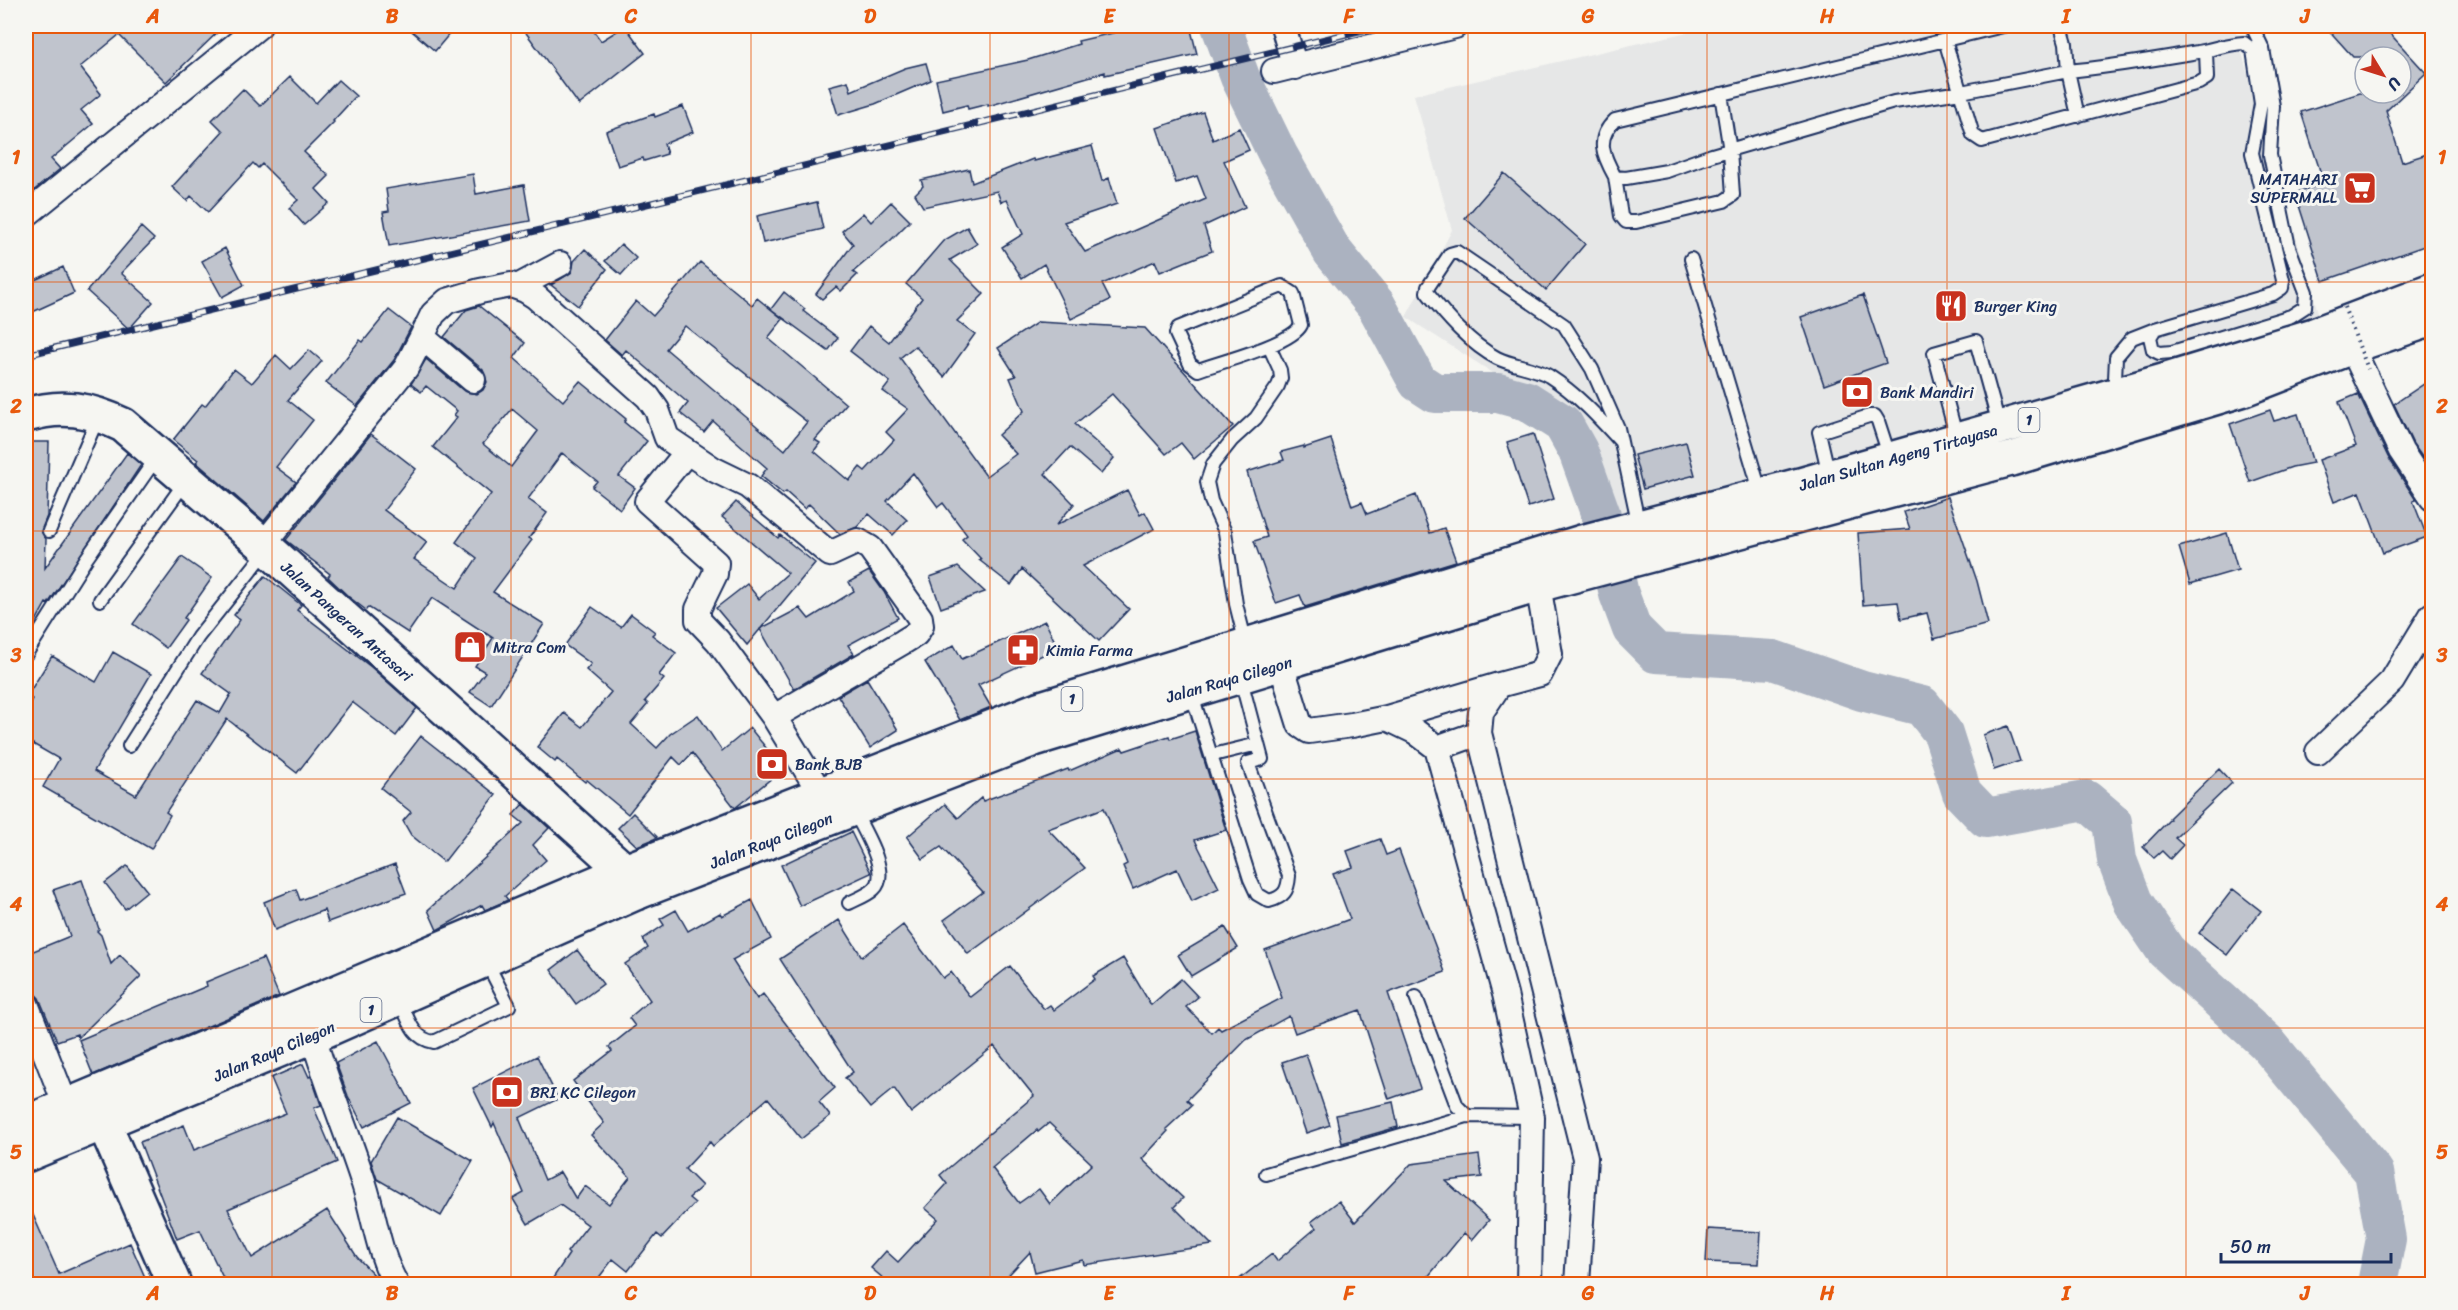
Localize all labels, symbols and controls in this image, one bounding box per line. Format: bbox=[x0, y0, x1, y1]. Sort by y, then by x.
text: A bbox=[145, 0, 160, 34]
text: B bbox=[386, 0, 399, 34]
text: C bbox=[624, 0, 638, 34]
text: D bbox=[864, 0, 877, 34]
text: E bbox=[1103, 0, 1116, 34]
text: F bbox=[1343, 0, 1356, 34]
text: G bbox=[1581, 0, 1595, 34]
text: H bbox=[1819, 0, 1835, 34]
text: I bbox=[2061, 0, 2072, 34]
text: J bbox=[2299, 0, 2311, 34]
north arrow bbox=[2353, 45, 2413, 105]
text: U bbox=[2379, 71, 2409, 98]
text: 1 bbox=[12, 140, 21, 175]
text: 1 bbox=[2438, 140, 2447, 175]
place label: MATAHARI SUPERMALL bbox=[2250, 165, 2339, 212]
supermarket icon: MATAHARI SUPERMALL bbox=[2342, 170, 2378, 206]
restaurant icon: Burger King bbox=[1933, 288, 1969, 324]
place label: Burger King bbox=[1974, 292, 2057, 321]
bank icon: Bank Mandiri bbox=[1839, 374, 1875, 410]
place label: Bank Mandiri bbox=[1880, 378, 1974, 407]
text: 2 bbox=[9, 389, 22, 424]
text: 2 bbox=[2435, 389, 2448, 424]
road number: 1 bbox=[2018, 408, 2040, 432]
street label: Jalan Sultan Ageng Tirtayasa bbox=[1794, 415, 2001, 500]
street label: Jalan Pangeran Antasari bbox=[273, 553, 420, 690]
shop icon: Mitra Com bbox=[452, 629, 488, 665]
pharmacy icon: Kimia Farma bbox=[1005, 632, 1041, 668]
place label: Mitra Com bbox=[493, 633, 566, 662]
place label: Kimia Farma bbox=[1046, 636, 1134, 665]
text: 3 bbox=[10, 638, 22, 673]
text: 3 bbox=[2436, 638, 2448, 673]
street label: Jalan Raya Cilegon bbox=[1162, 648, 1296, 712]
road number: 1 bbox=[1062, 687, 1082, 711]
bank icon: Bank BJB bbox=[754, 746, 790, 782]
place label: Bank BJB bbox=[795, 750, 862, 779]
street label: Jalan Raya Cilegon bbox=[704, 803, 837, 878]
text: 4 bbox=[9, 887, 23, 922]
text: 4 bbox=[2435, 887, 2449, 922]
road number: 1 bbox=[360, 998, 382, 1022]
street label: Jalan Raya Cilegon bbox=[208, 1013, 340, 1091]
bank icon: BRI KC Cilegon bbox=[489, 1074, 525, 1110]
place label: BRI KC Cilegon bbox=[530, 1078, 636, 1107]
text: 5 bbox=[10, 1135, 22, 1170]
text: 5 bbox=[2436, 1135, 2448, 1170]
scale bar bbox=[2221, 1226, 2390, 1264]
text: 50 m bbox=[2230, 1231, 2271, 1263]
text: A bbox=[145, 1276, 160, 1310]
text: B bbox=[386, 1276, 399, 1310]
text: C bbox=[624, 1276, 638, 1310]
text: D bbox=[864, 1276, 877, 1310]
text: E bbox=[1103, 1276, 1116, 1310]
text: F bbox=[1343, 1276, 1356, 1310]
text: G bbox=[1581, 1276, 1595, 1310]
text: H bbox=[1819, 1276, 1835, 1310]
text: I bbox=[2061, 1276, 2072, 1310]
text: J bbox=[2299, 1276, 2311, 1310]

